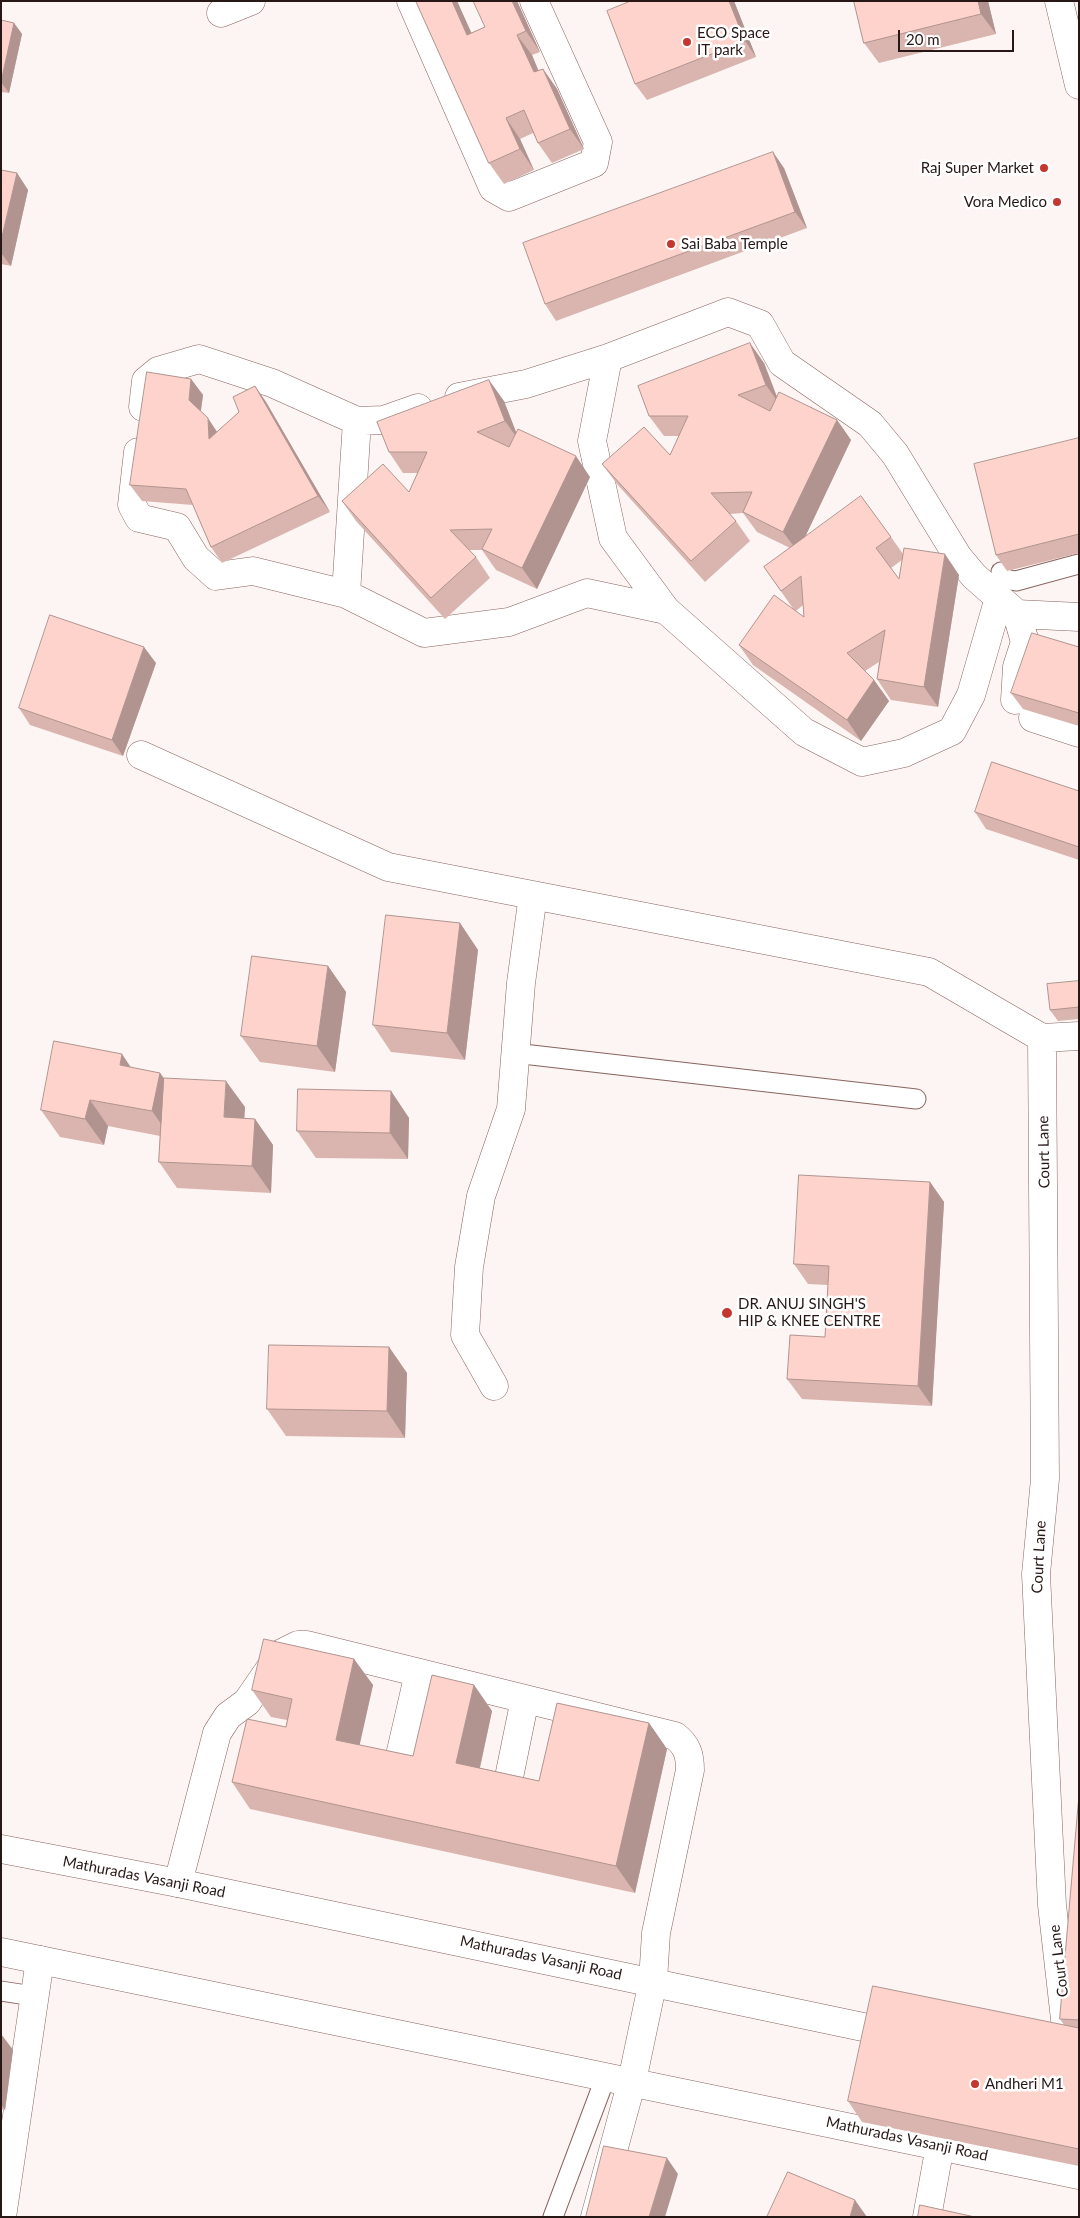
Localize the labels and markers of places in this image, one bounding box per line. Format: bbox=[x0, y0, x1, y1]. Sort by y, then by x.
place label: ECO Space IT park bbox=[697, 24, 770, 59]
marker: ECO Space IT park bbox=[681, 36, 693, 48]
place label: Raj Super Market bbox=[921, 159, 1034, 177]
marker: Raj Super Market bbox=[1038, 162, 1050, 174]
place label: Vora Medico bbox=[964, 193, 1047, 211]
marker: Vora Medico bbox=[1051, 196, 1063, 208]
place label: Sai Baba Temple bbox=[681, 235, 788, 253]
marker: Sai Baba Temple bbox=[665, 238, 677, 250]
place label: DR. ANUJ SINGH'S HIP & KNEE CENTRE bbox=[738, 1295, 881, 1330]
marker: DR. ANUJ SINGH'S HIP & KNEE CENTRE bbox=[720, 1306, 734, 1320]
place label: Andheri M1 bbox=[985, 2075, 1064, 2093]
marker: Andheri M1 bbox=[969, 2078, 981, 2090]

